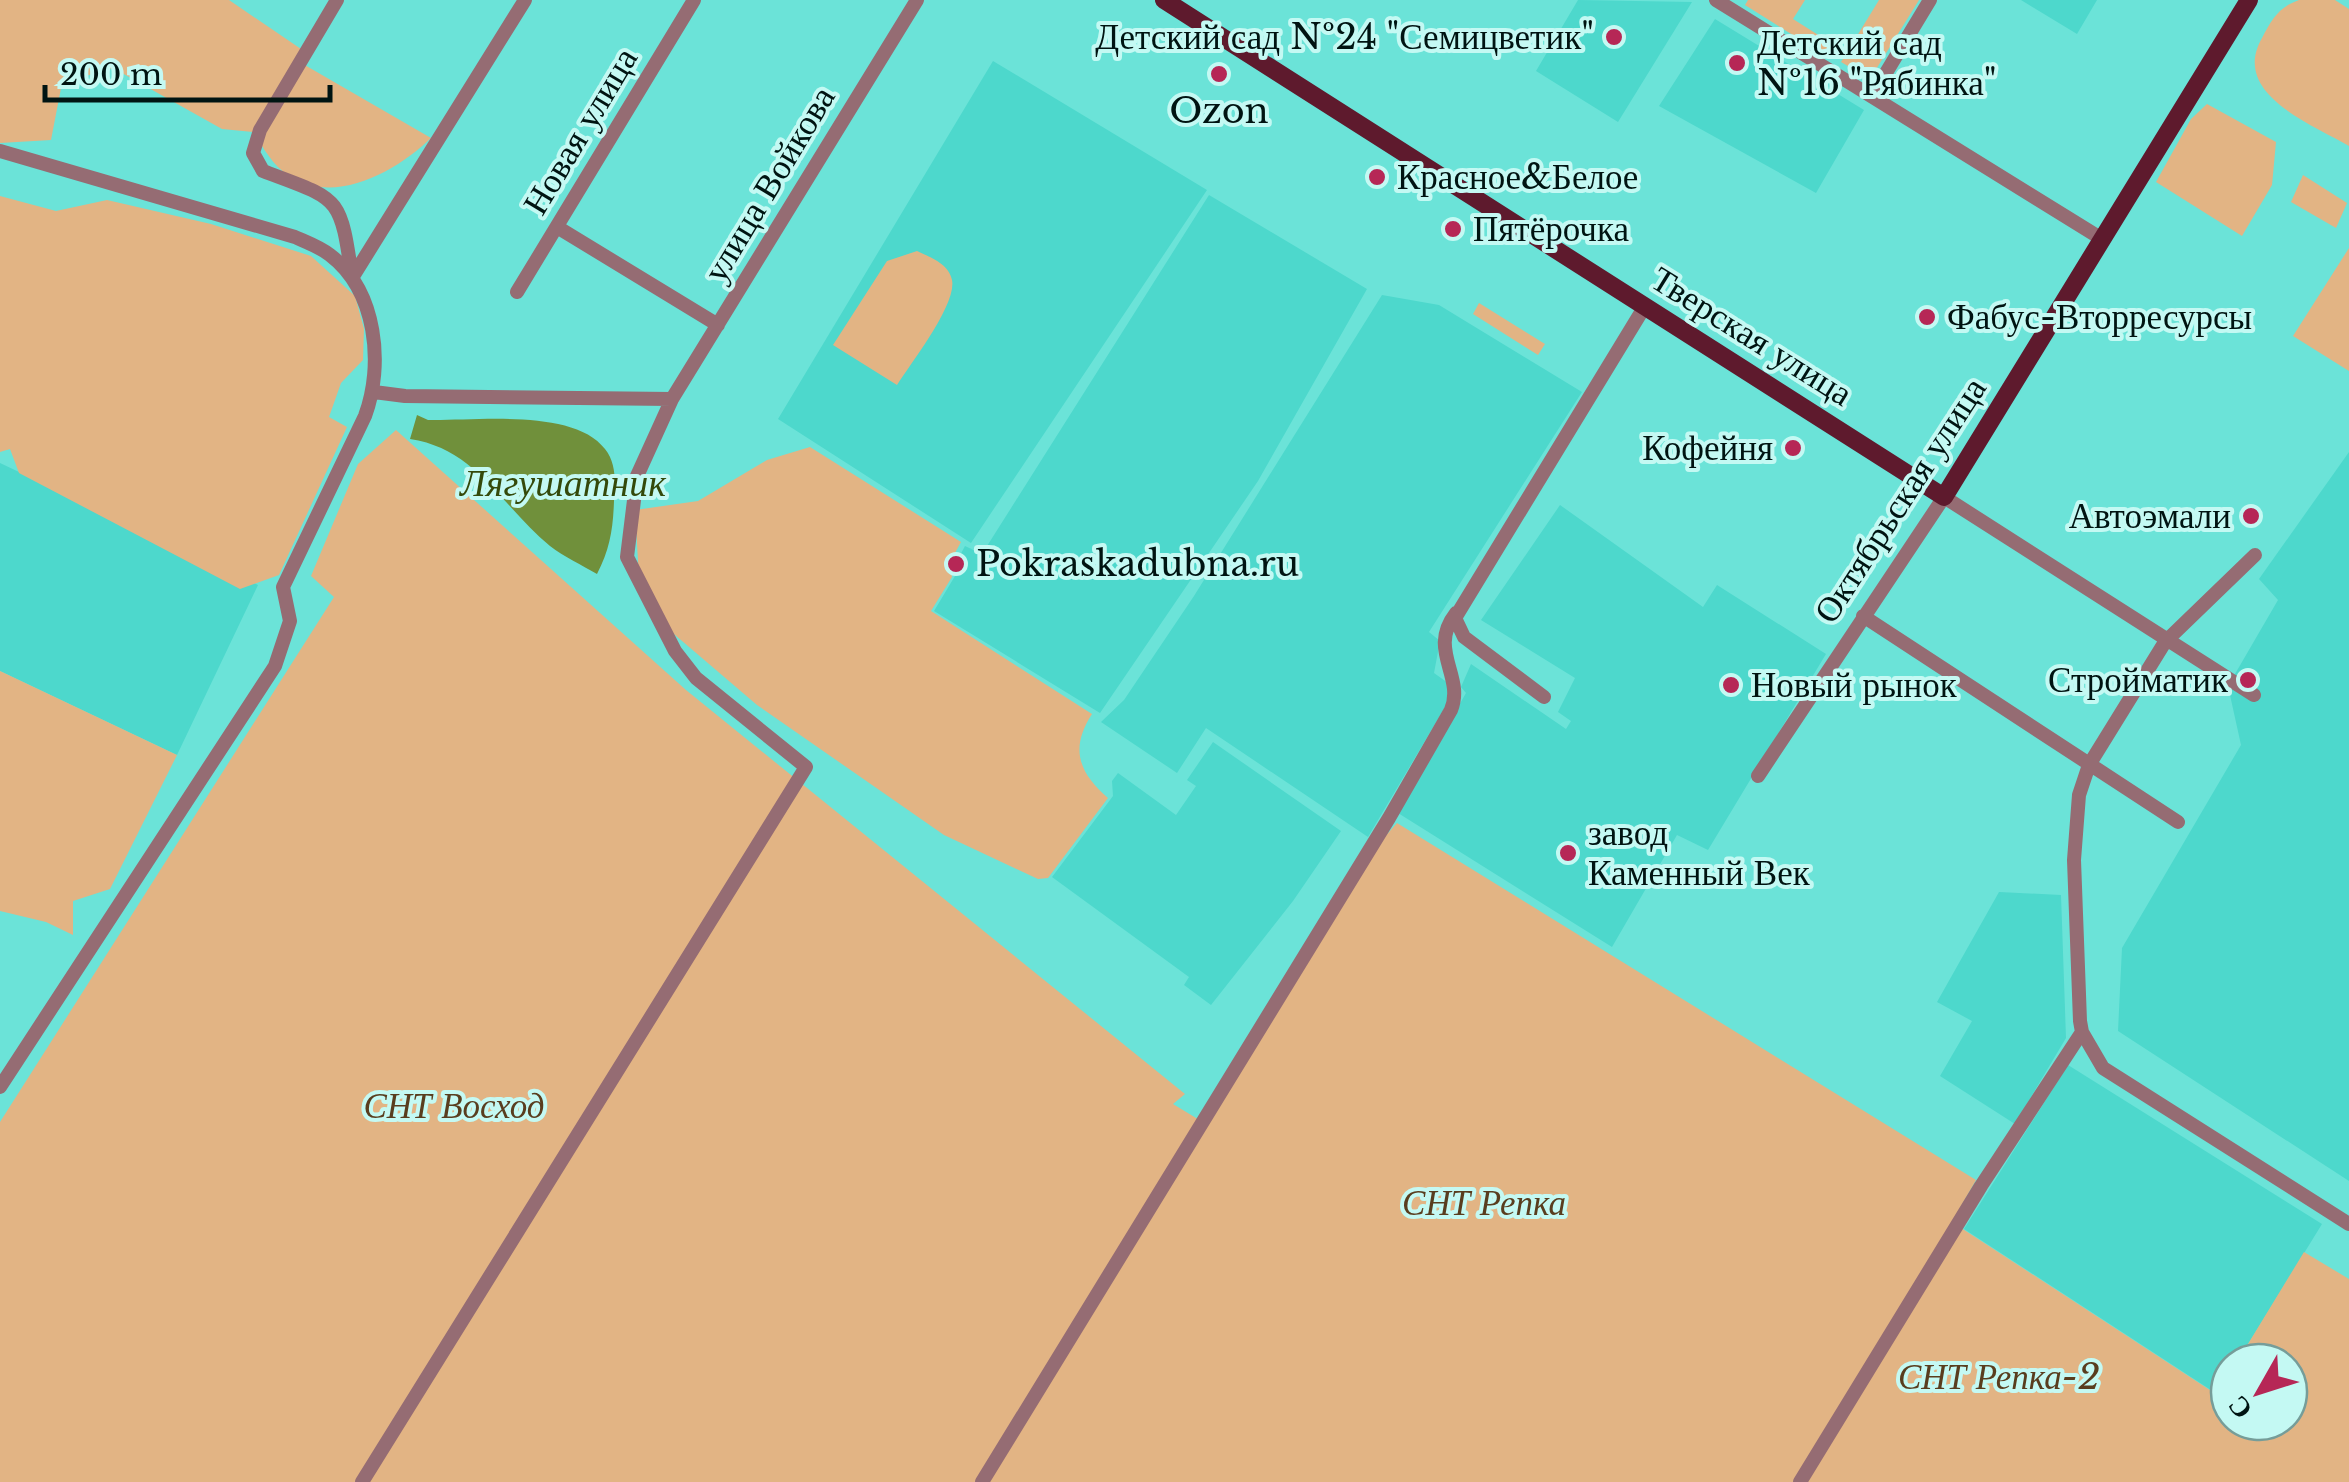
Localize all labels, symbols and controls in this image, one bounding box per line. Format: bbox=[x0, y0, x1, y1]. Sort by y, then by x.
place label: Детский сад №24 "Семицветик" bbox=[1095, 15, 1594, 58]
place label: Детский сад №16 "Рябинка" bbox=[1757, 21, 1997, 104]
marker: Детский сад №24 "Семицветик" bbox=[1603, 26, 1625, 48]
street label: Новая улица bbox=[513, 39, 646, 222]
scale bar bbox=[45, 40, 330, 102]
marker: Детский сад №16 "Рябинка" bbox=[1726, 52, 1748, 74]
text: 200 m bbox=[60, 56, 162, 93]
marker: Ozon bbox=[1208, 63, 1230, 85]
street label: улица Войкова bbox=[693, 78, 844, 289]
place label: Ozon bbox=[1169, 89, 1269, 132]
place label: Красное&Белое bbox=[1397, 155, 1638, 198]
marker: Красное&Белое bbox=[1366, 166, 1388, 188]
place label: Пятёрочка bbox=[1473, 207, 1629, 250]
marker: Пятёрочка bbox=[1442, 218, 1464, 240]
street label: Тверская улица bbox=[1644, 257, 1861, 415]
place label: Фабус-Вторресурсы bbox=[1947, 295, 2252, 338]
marker: Фабус-Вторресурсы bbox=[1916, 306, 1938, 328]
street label: Октябрьская улица bbox=[1804, 368, 1995, 631]
place label: Кофейня bbox=[1642, 426, 1773, 469]
marker: Кофейня bbox=[1782, 437, 1804, 459]
water label: Лягушатник bbox=[459, 459, 667, 506]
place label: Автоэмали bbox=[2069, 494, 2231, 537]
marker: Автоэмали bbox=[2240, 505, 2262, 527]
place label: Pokraskadubna.ru bbox=[976, 542, 1299, 585]
marker: Pokraskadubna.ru bbox=[945, 553, 967, 575]
place label: Стройматик bbox=[2048, 658, 2229, 701]
place label: Новый рынок bbox=[1751, 663, 1958, 706]
marker: Стройматик bbox=[2237, 669, 2259, 691]
marker: Новый рынок bbox=[1720, 674, 1742, 696]
place label: завод Каменный Век bbox=[1588, 811, 1811, 894]
marker: завод Каменный Век bbox=[1557, 842, 1579, 864]
park label: СНТ Восход bbox=[363, 1084, 545, 1127]
park label: СНТ Репка bbox=[1402, 1181, 1566, 1224]
north arrow bbox=[2209, 1342, 2309, 1442]
park label: СНТ Репка-2 bbox=[1898, 1355, 2100, 1398]
text: С bbox=[2220, 1389, 2260, 1426]

